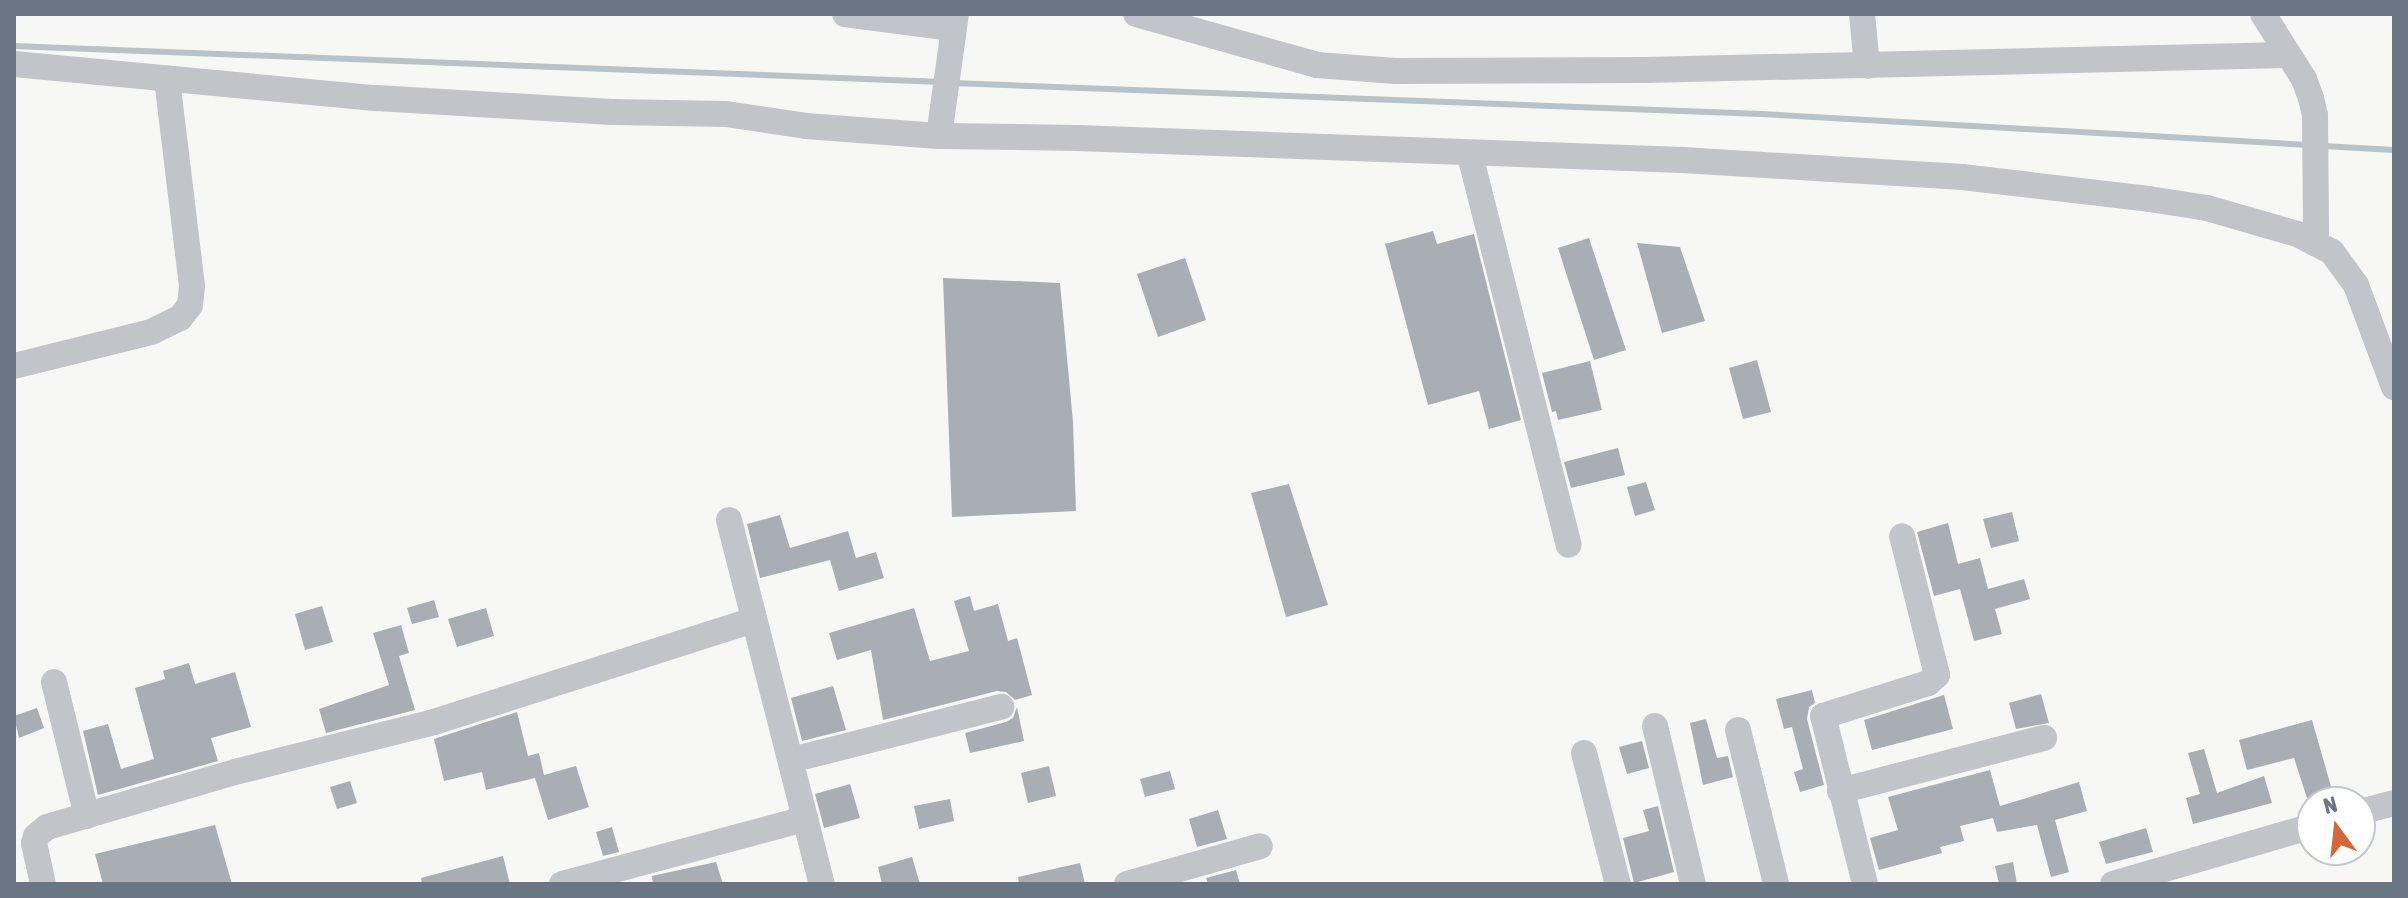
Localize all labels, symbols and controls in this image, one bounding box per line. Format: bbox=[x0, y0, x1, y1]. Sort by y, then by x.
north arrow bbox=[2296, 786, 2376, 866]
text: N bbox=[2321, 791, 2340, 819]

